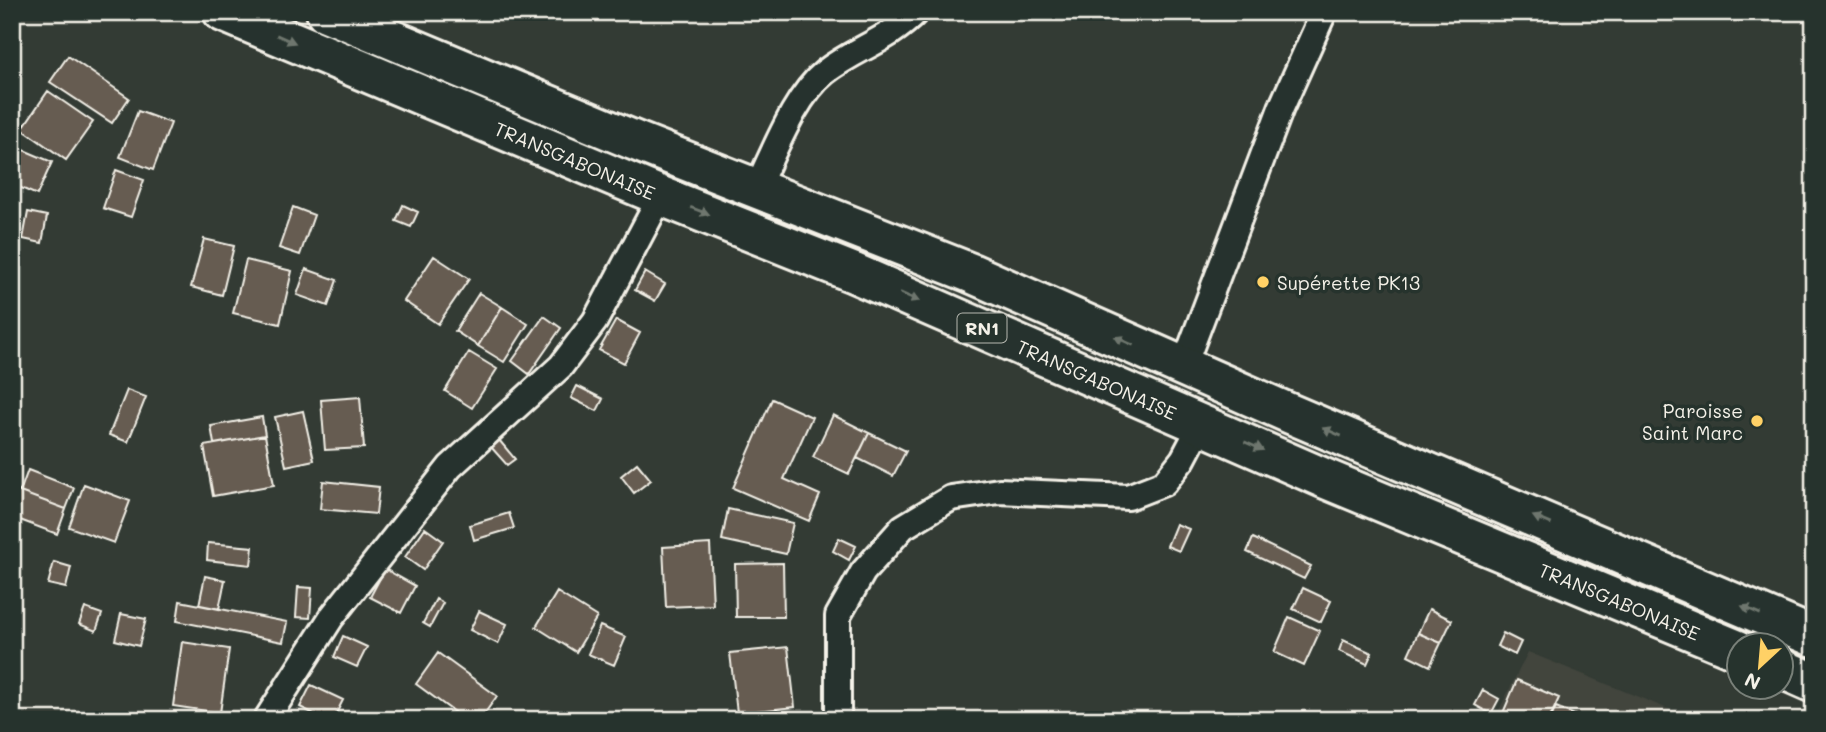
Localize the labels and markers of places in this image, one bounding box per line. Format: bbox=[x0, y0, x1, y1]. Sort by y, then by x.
place label: Supérette PK13 bbox=[1277, 270, 1420, 295]
marker: Supérette PK13 bbox=[1255, 274, 1271, 290]
place label: Paroisse Saint Marc bbox=[1642, 398, 1743, 445]
marker: Paroisse Saint Marc bbox=[1749, 413, 1765, 429]

